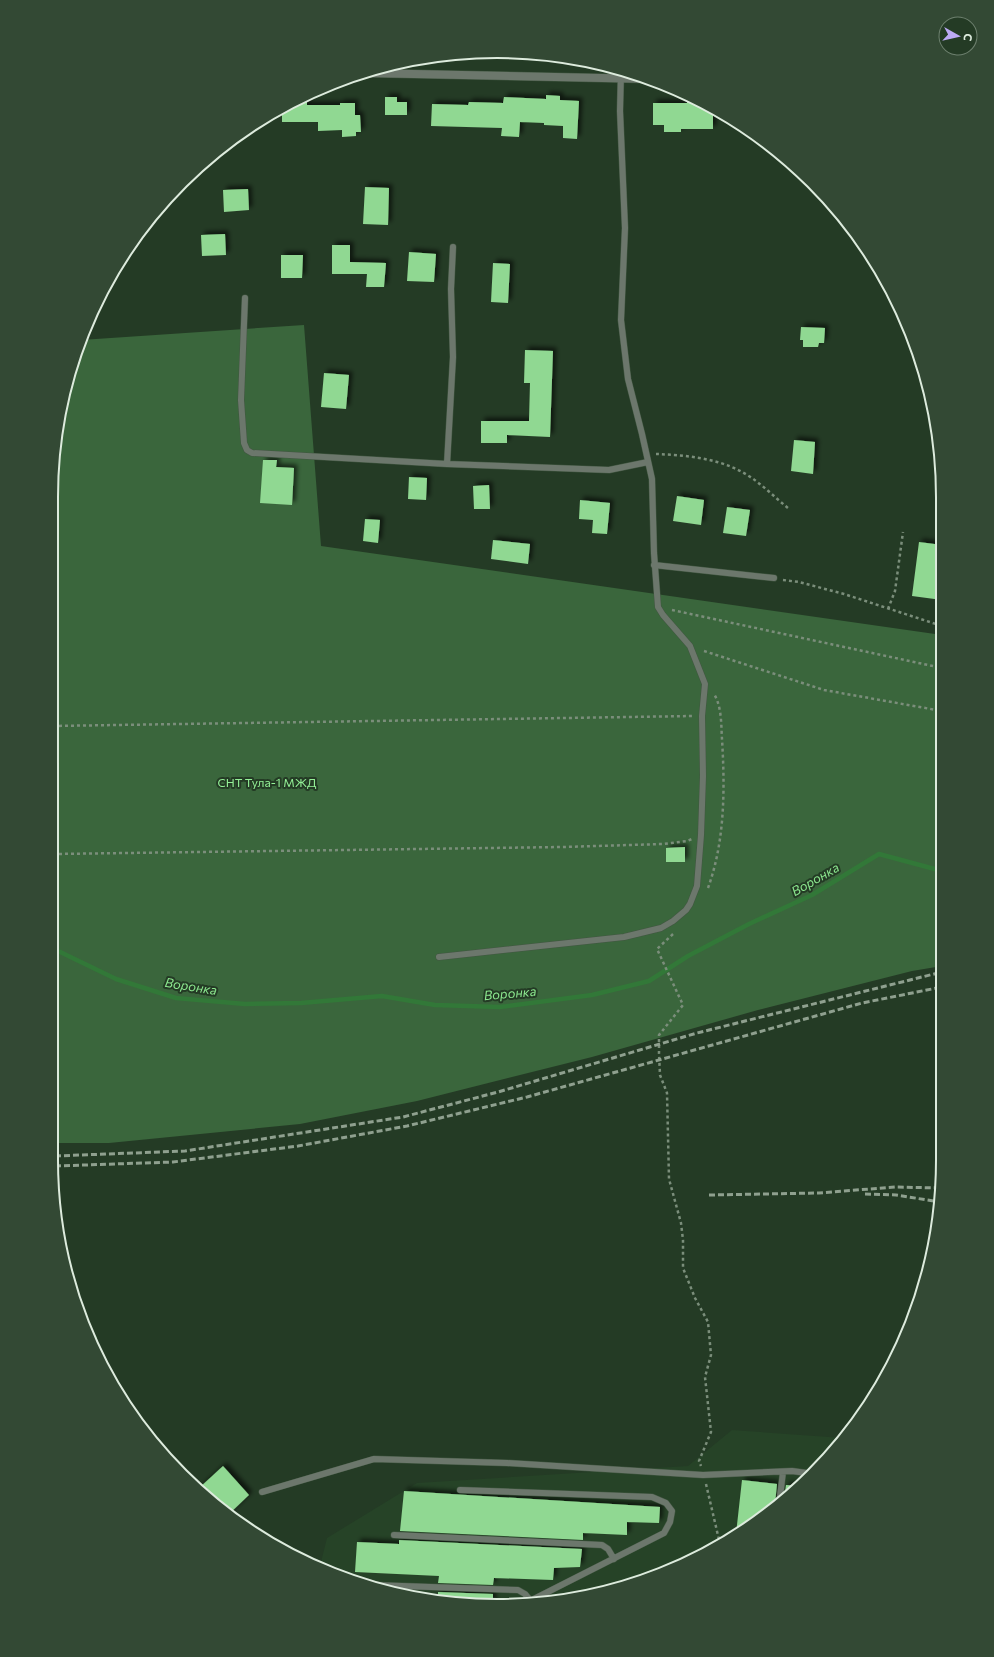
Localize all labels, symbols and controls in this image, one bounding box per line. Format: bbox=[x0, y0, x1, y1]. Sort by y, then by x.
north arrow bbox=[938, 16, 978, 56]
text: С bbox=[961, 33, 975, 43]
park label: СНТ Тула-1 МЖД bbox=[218, 775, 317, 789]
water label: Воронка bbox=[788, 859, 842, 899]
water label: Воронка bbox=[164, 974, 218, 998]
water label: Воронка bbox=[483, 983, 537, 1003]

